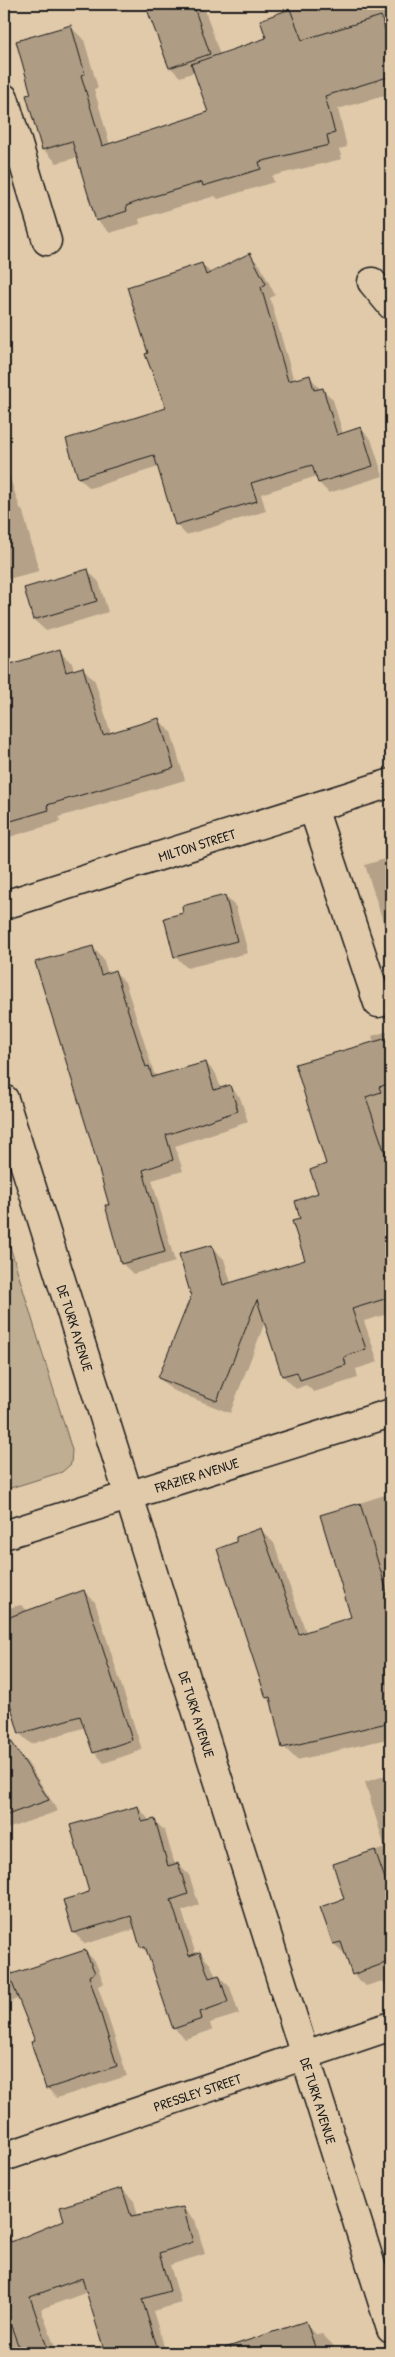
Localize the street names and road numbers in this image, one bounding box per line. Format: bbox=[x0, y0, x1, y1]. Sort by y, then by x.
street label: MILTON STREET bbox=[156, 823, 238, 865]
street label: DE TURK AVENUE bbox=[54, 1282, 99, 1374]
street label: FRAZIER AVENUE bbox=[151, 1452, 241, 1497]
street label: DE TURK AVENUE bbox=[175, 1669, 220, 1760]
street label: DE TURK AVENUE bbox=[297, 2055, 342, 2146]
street label: PRESSLEY STREET bbox=[151, 2068, 244, 2115]

